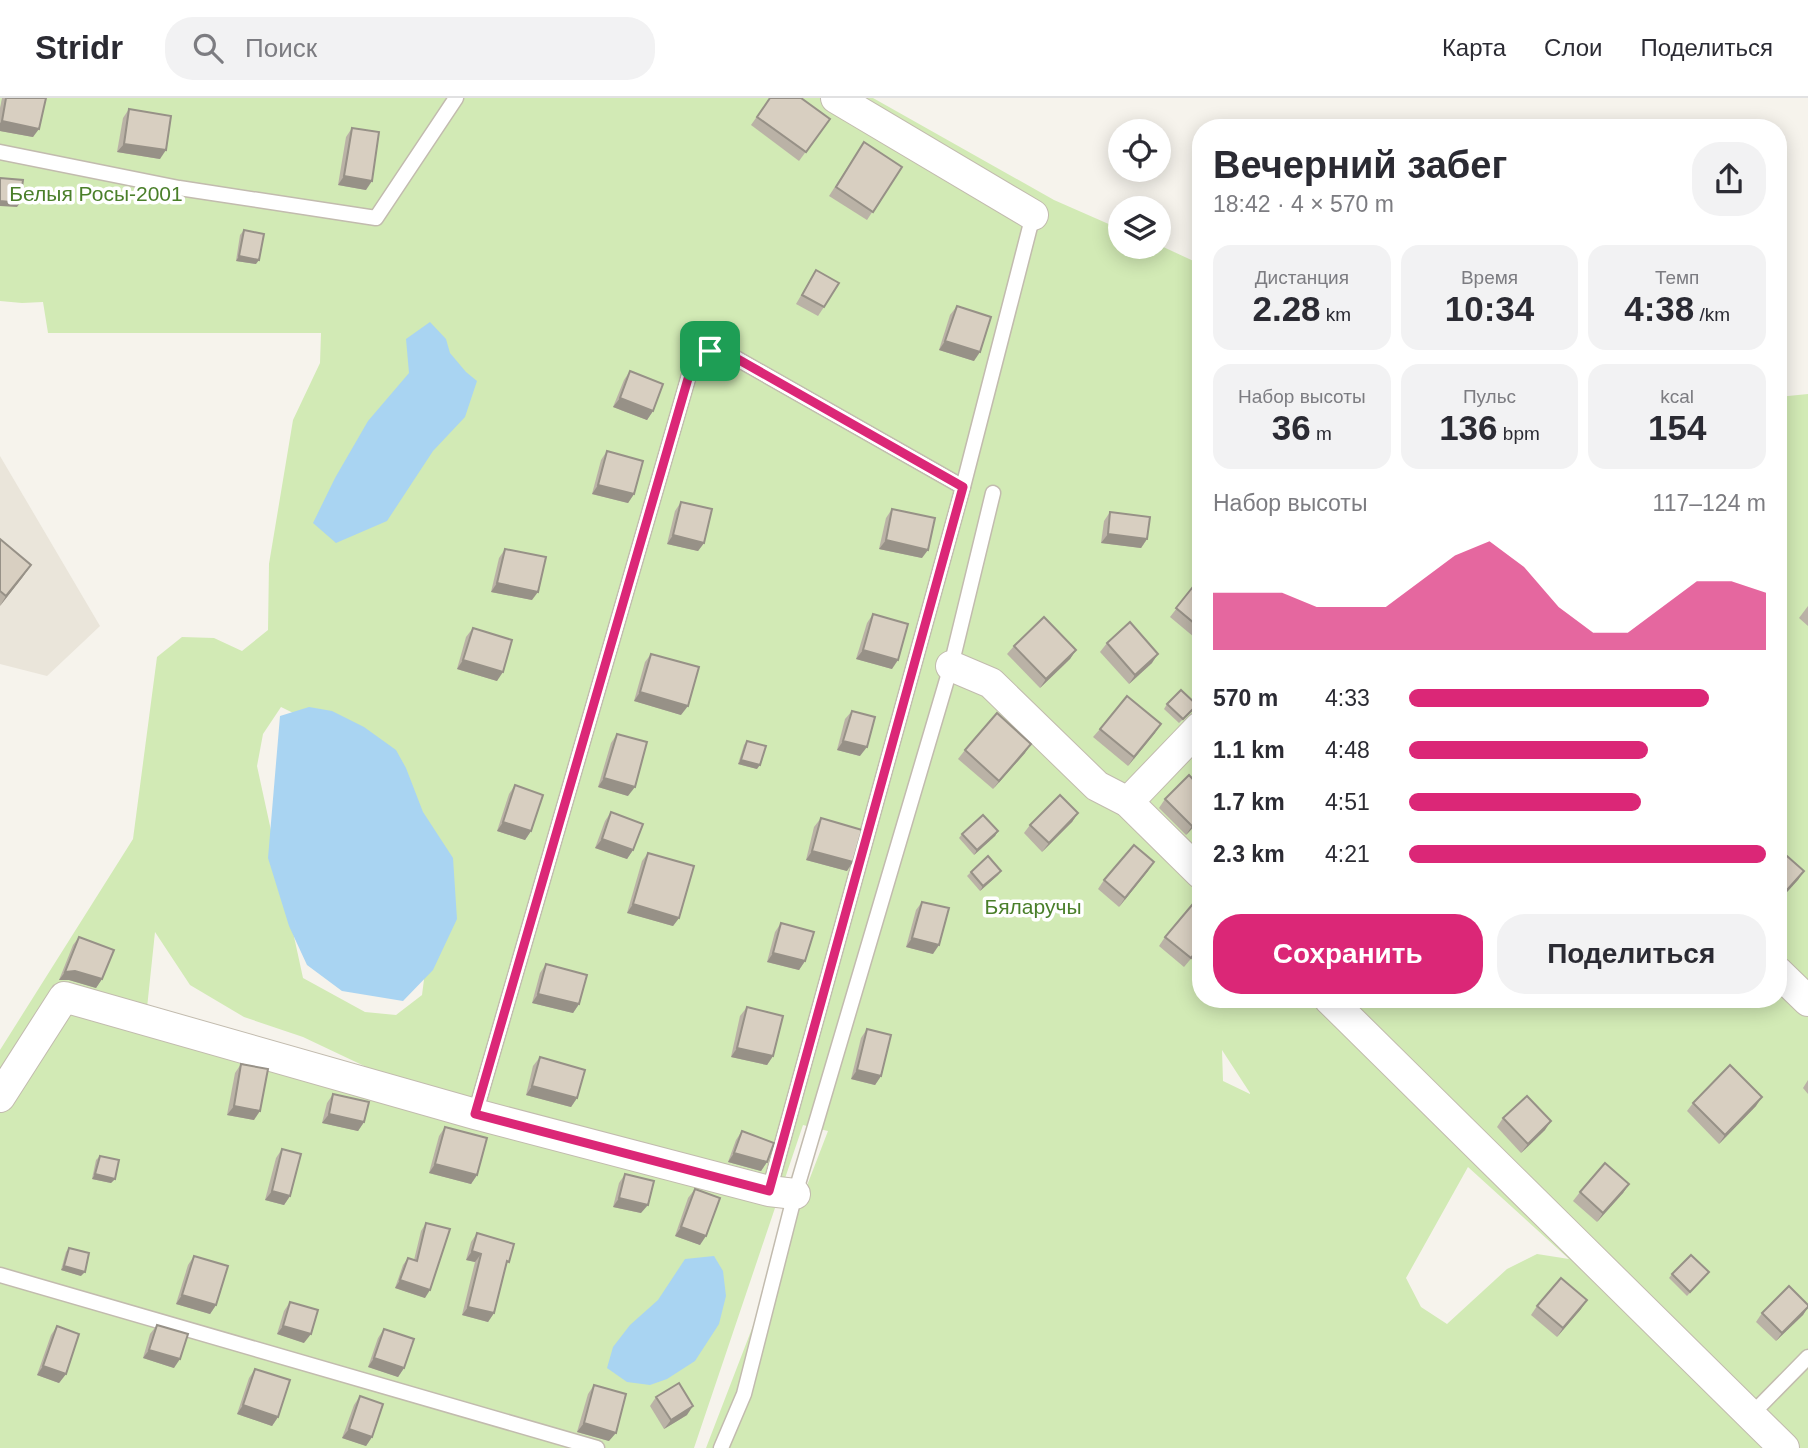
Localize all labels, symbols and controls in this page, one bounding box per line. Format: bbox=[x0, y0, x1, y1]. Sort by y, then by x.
search box bbox=[165, 17, 655, 80]
text: Stridr bbox=[35, 29, 123, 66]
icon: search bbox=[189, 29, 227, 67]
text: Поиск bbox=[245, 33, 317, 63]
text: Карта bbox=[1442, 34, 1506, 61]
text: Слои bbox=[1544, 34, 1602, 61]
text: Поделиться bbox=[1640, 34, 1773, 61]
map controls bbox=[1108, 119, 1171, 259]
button: locate bbox=[1108, 119, 1171, 182]
button: share bbox=[1692, 142, 1766, 216]
text: Вечерний забег bbox=[1213, 144, 1507, 186]
park label: Белыя Росы-2001 bbox=[9, 182, 183, 205]
text: 18:42 · 4 × 570 m bbox=[1213, 191, 1394, 217]
button: layers bbox=[1108, 196, 1171, 259]
text: Дистанция bbox=[1255, 267, 1349, 288]
text: Время bbox=[1461, 267, 1518, 288]
text: Темп bbox=[1655, 267, 1699, 288]
text: 2.28 bbox=[1252, 289, 1321, 328]
text: 10:34 bbox=[1445, 289, 1534, 328]
text: 4:38 bbox=[1624, 289, 1694, 328]
text: km bbox=[1321, 304, 1351, 325]
text: /km bbox=[1694, 304, 1730, 325]
pin bbox=[680, 321, 740, 381]
icon: arrive bbox=[691, 332, 729, 370]
text: Набор высоты bbox=[1238, 386, 1366, 407]
text: Пульс bbox=[1463, 386, 1516, 407]
text: kcal bbox=[1660, 386, 1694, 407]
text: 36 bbox=[1272, 408, 1311, 447]
text: 136 bbox=[1439, 408, 1498, 447]
text: 154 bbox=[1648, 408, 1706, 447]
text: m bbox=[1311, 423, 1332, 444]
text: bpm bbox=[1498, 423, 1540, 444]
text: Набор высоты bbox=[1213, 490, 1367, 516]
text: 117–124 m bbox=[1653, 490, 1766, 516]
text: 570 m bbox=[1213, 685, 1278, 711]
text: 4:33 bbox=[1325, 685, 1370, 711]
text: 1.1 km bbox=[1213, 737, 1285, 763]
text: 4:48 bbox=[1325, 737, 1370, 763]
text: 1.7 km bbox=[1213, 789, 1285, 815]
text: 4:51 bbox=[1325, 789, 1370, 815]
text: 2.3 km bbox=[1213, 841, 1285, 867]
text: 4:21 bbox=[1325, 841, 1370, 867]
park label: Бяларучы bbox=[984, 895, 1082, 918]
button: Сохранить bbox=[1213, 914, 1483, 994]
button: Поделиться bbox=[1497, 914, 1766, 994]

